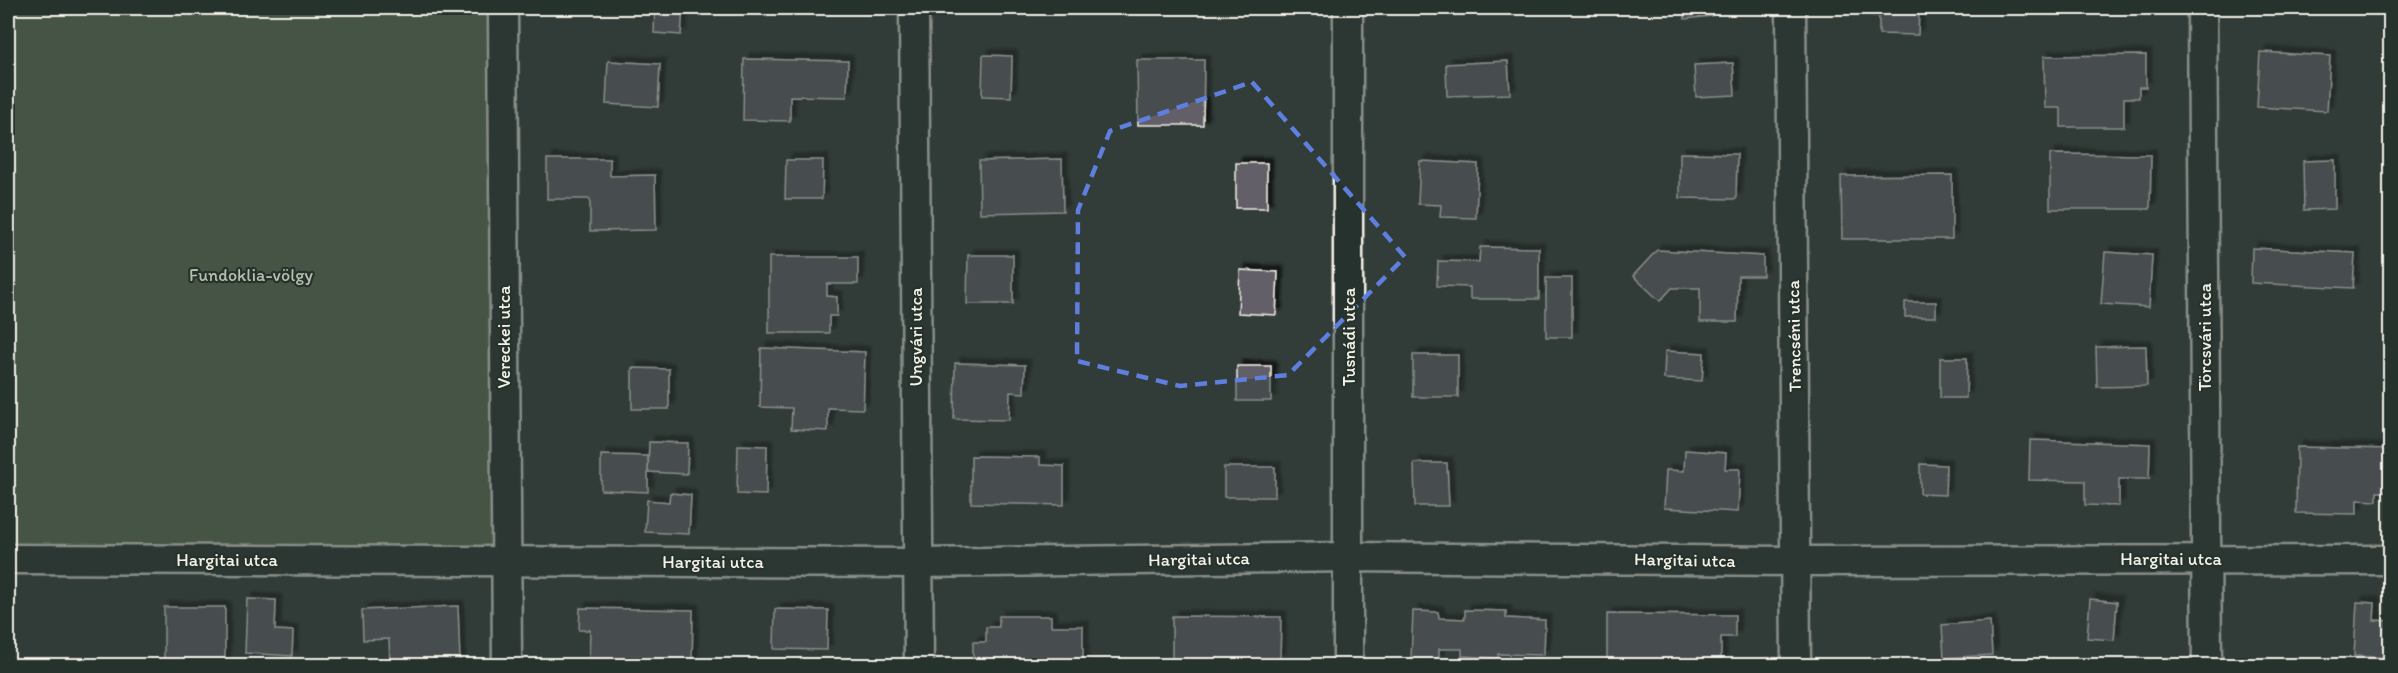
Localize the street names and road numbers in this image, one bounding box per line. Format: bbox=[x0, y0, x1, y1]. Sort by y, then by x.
street label: Trencséni utca bbox=[1782, 279, 1806, 392]
street label: Törcsvári utca bbox=[2194, 282, 2216, 391]
street label: Vereckei utca bbox=[493, 285, 515, 389]
street label: Ungvári utca bbox=[905, 287, 927, 387]
street label: Tusnádi utca bbox=[1338, 287, 1360, 386]
street label: Hargitai utca bbox=[1148, 547, 1251, 571]
street label: Hargitai utca bbox=[1634, 548, 1737, 572]
street label: Hargitai utca bbox=[2120, 548, 2222, 570]
street label: Hargitai utca bbox=[176, 549, 278, 571]
street label: Hargitai utca bbox=[662, 551, 764, 573]

